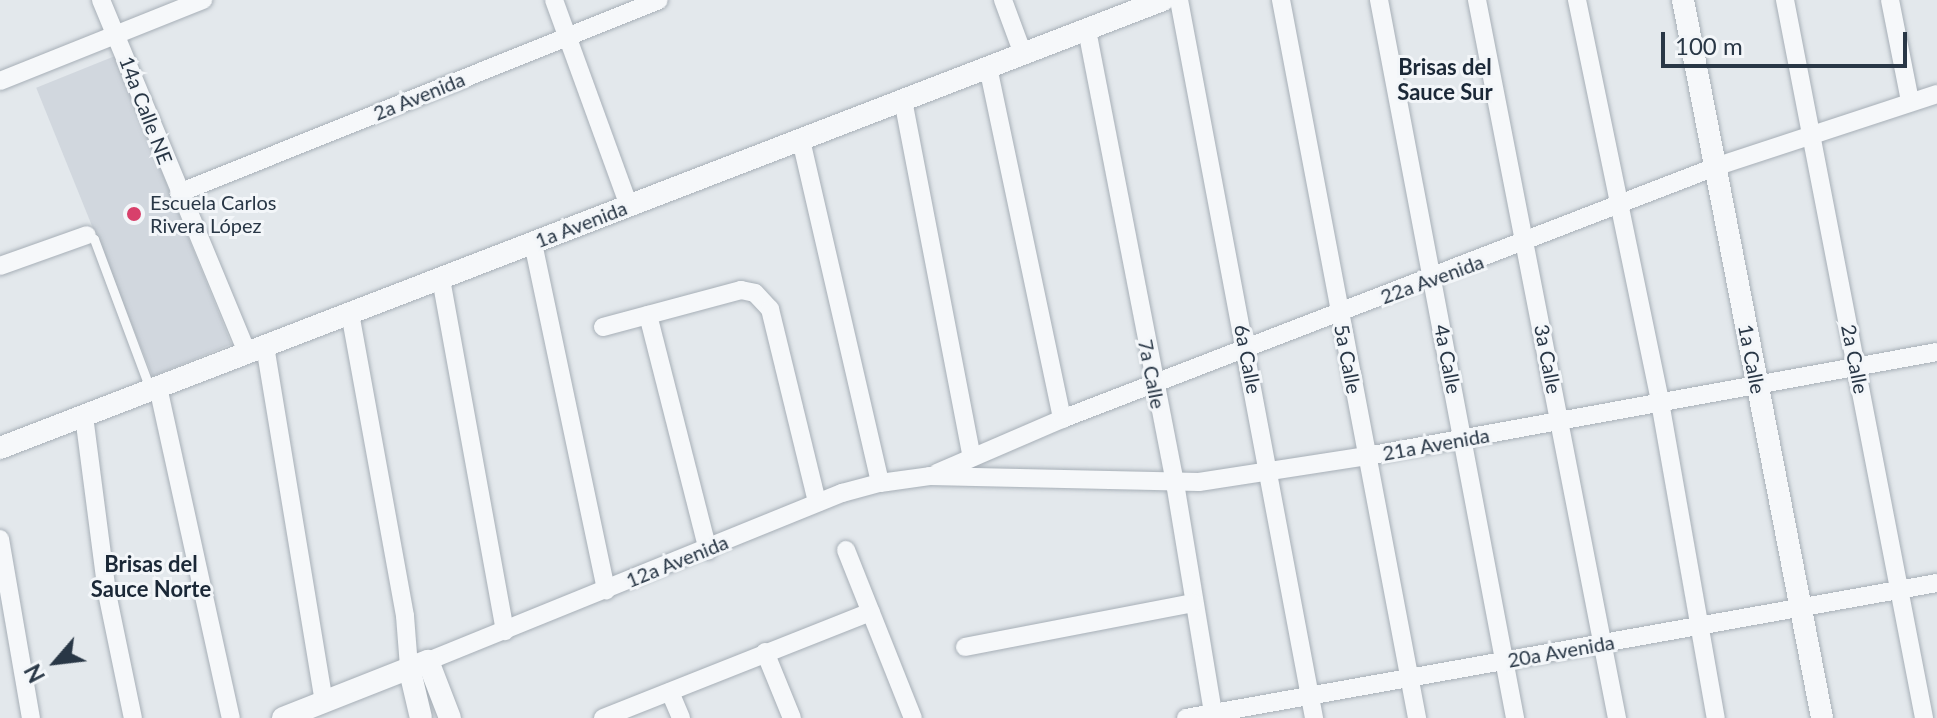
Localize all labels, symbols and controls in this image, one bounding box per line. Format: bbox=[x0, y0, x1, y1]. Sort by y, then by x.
scale bar bbox=[1665, 16, 1911, 66]
text: 100 m bbox=[1675, 31, 1743, 60]
street label: 14a Calle NE bbox=[114, 53, 178, 167]
district label: Brisas del Sauce Sur bbox=[1397, 53, 1493, 104]
street label: 2a Avenida bbox=[369, 67, 469, 125]
place label: Escuela Carlos Rivera López bbox=[150, 190, 276, 237]
street label: 1a Avenida bbox=[531, 195, 631, 253]
marker: Escuela Carlos Rivera López bbox=[125, 205, 143, 223]
street label: 22a Avenida bbox=[1377, 249, 1487, 309]
street label: 6a Calle bbox=[1230, 322, 1266, 396]
street label: 5a Calle bbox=[1330, 322, 1366, 396]
street label: 4a Calle bbox=[1430, 322, 1466, 396]
street label: 3a Calle bbox=[1530, 322, 1566, 396]
street label: 1a Calle bbox=[1734, 322, 1770, 396]
street label: 2a Calle bbox=[1837, 322, 1873, 396]
street label: 7a Calle bbox=[1134, 337, 1170, 411]
street label: 21a Avenida bbox=[1380, 423, 1492, 465]
street label: 12a Avenida bbox=[622, 530, 732, 592]
district label: Brisas del Sauce Norte bbox=[91, 550, 211, 602]
north arrow bbox=[16, 622, 96, 702]
street label: 20a Avenida bbox=[1505, 630, 1617, 672]
text: N bbox=[18, 660, 50, 687]

